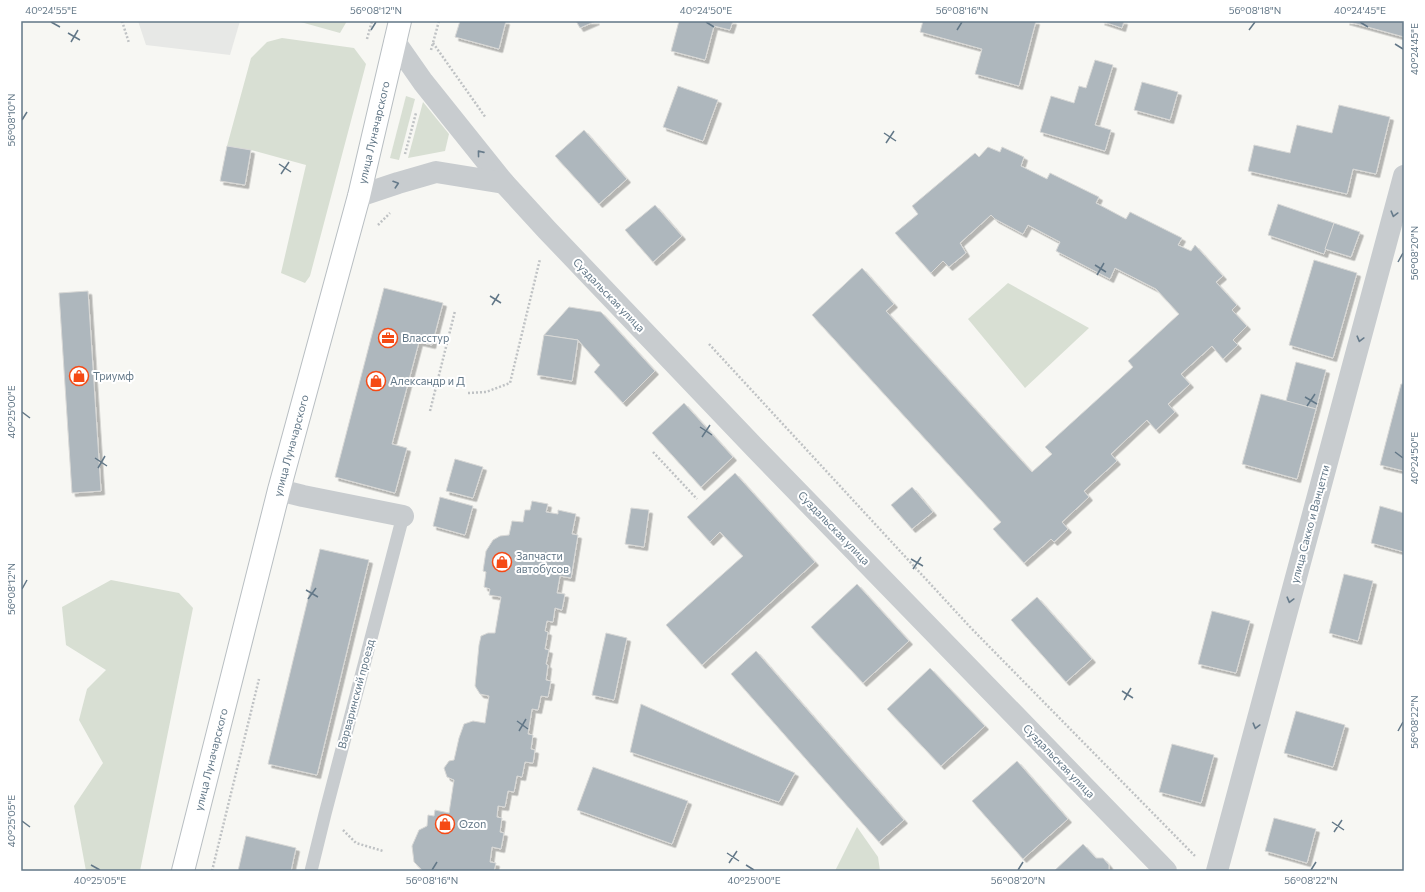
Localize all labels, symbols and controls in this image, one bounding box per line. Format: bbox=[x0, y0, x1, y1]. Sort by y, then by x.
text: 40°24'55"E bbox=[25, 4, 77, 16]
text: 56°08'12"N bbox=[350, 4, 402, 16]
text: 40°24'50"E bbox=[680, 4, 732, 16]
text: 56°08'16"N bbox=[936, 4, 988, 16]
text: 56°08'18"N bbox=[1229, 4, 1281, 16]
text: 40°24'45"E bbox=[1334, 4, 1386, 16]
text: 40°24'45"E bbox=[1408, 23, 1420, 75]
street label: улица Луначарского bbox=[355, 79, 392, 185]
text: 56°08'10"N bbox=[5, 93, 17, 147]
one-way arrow bbox=[477, 150, 484, 157]
one-way arrow bbox=[392, 180, 399, 189]
one-way arrow bbox=[1390, 210, 1399, 217]
text: 56°08'20"N bbox=[1408, 226, 1420, 280]
street label: Суздальская улица bbox=[571, 255, 648, 334]
office icon: Власстур bbox=[377, 327, 399, 349]
place label: Власстур bbox=[402, 331, 449, 344]
one-way arrow bbox=[1356, 336, 1365, 343]
shop icon: Триумф bbox=[68, 365, 90, 387]
place label: Триумф bbox=[93, 369, 134, 382]
shop icon: Александр и Д bbox=[365, 370, 387, 392]
place label: Александр и Д bbox=[390, 374, 465, 387]
text: 40°25'00"E bbox=[5, 385, 17, 439]
street label: улица Луначарского bbox=[271, 393, 311, 498]
text: 40°24'50"E bbox=[1408, 432, 1420, 484]
street label: улица Сакко и Ванцетти bbox=[1287, 463, 1332, 584]
street label: Суздальская улица bbox=[796, 488, 873, 567]
place label: Запчасти автобусов bbox=[516, 549, 569, 575]
shop icon: Запчасти автобусов bbox=[491, 551, 513, 573]
text: 56°08'12"N bbox=[5, 563, 17, 615]
one-way arrow bbox=[1286, 596, 1295, 603]
street label: Варваринский проезд bbox=[335, 637, 377, 750]
text: 56°08'22"N bbox=[1408, 695, 1420, 749]
street label: улица Луначарского bbox=[191, 706, 230, 812]
street label: Суздальская улица bbox=[1021, 721, 1098, 800]
one-way arrow bbox=[1252, 722, 1261, 729]
text: 40°25'05"E bbox=[5, 795, 17, 847]
shop icon: Ozon bbox=[434, 813, 456, 835]
place label: Ozon bbox=[459, 817, 486, 830]
text: 40°25'05"E bbox=[74, 874, 126, 886]
text: 56°08'16"N bbox=[406, 874, 458, 886]
text: 40°25'00"E bbox=[727, 874, 781, 886]
text: 56°08'20"N bbox=[991, 874, 1045, 886]
text: 56°08'22"N bbox=[1284, 874, 1338, 886]

